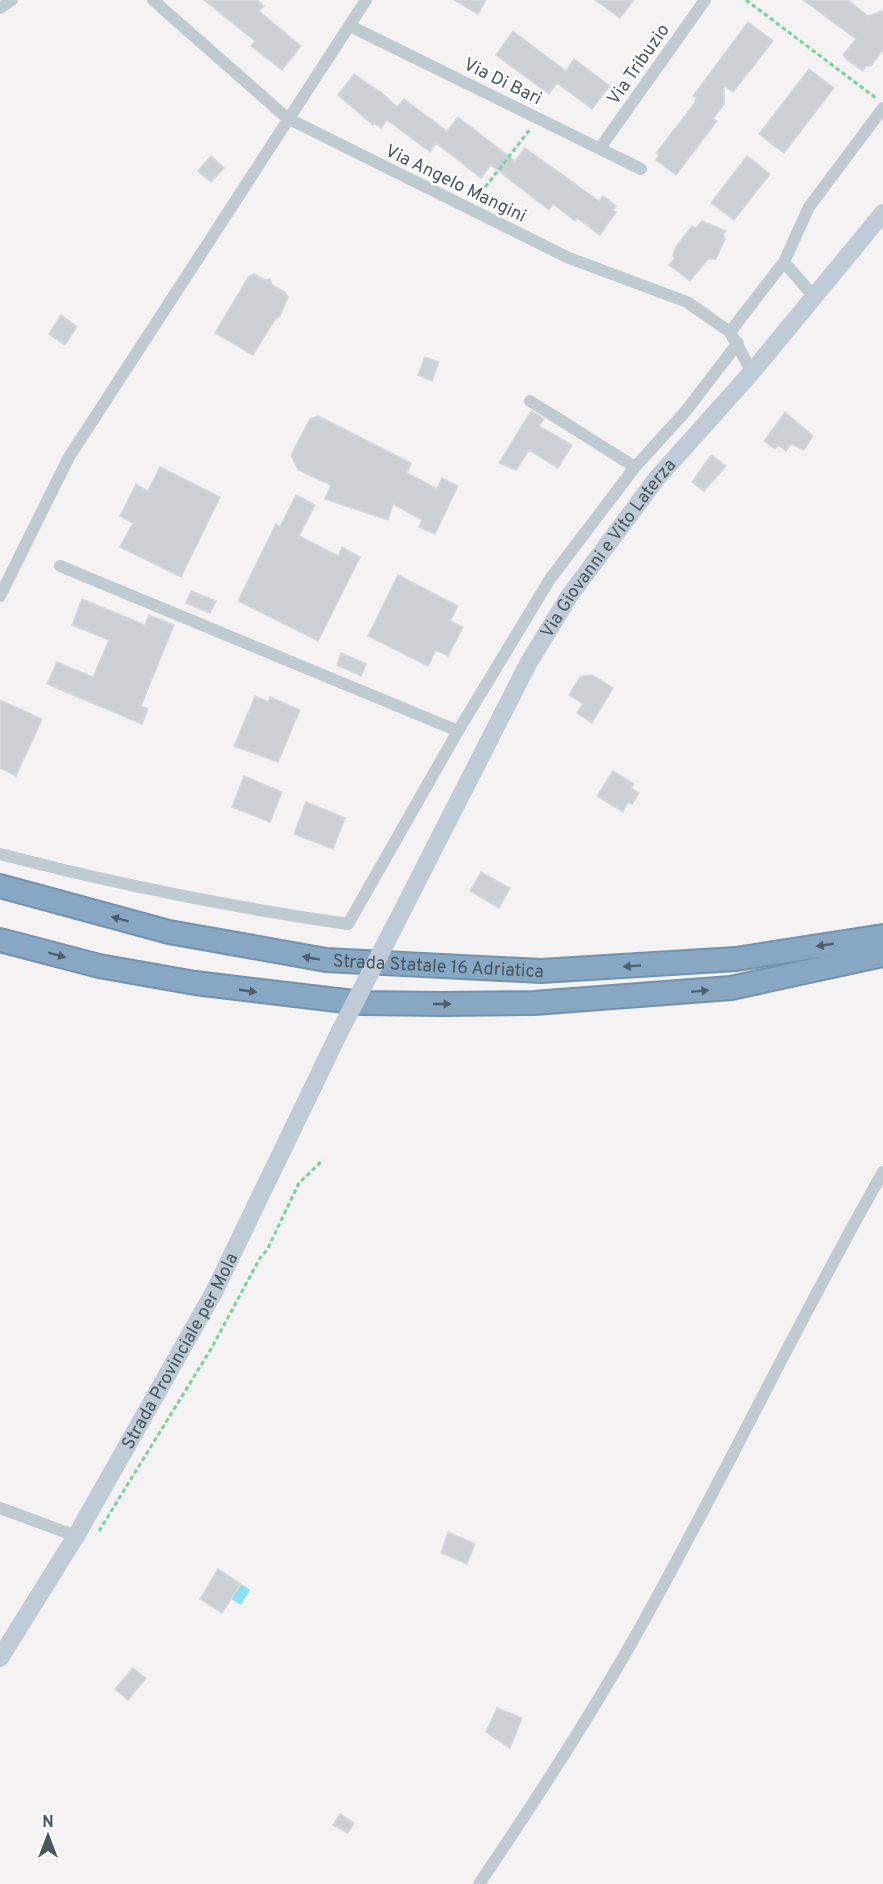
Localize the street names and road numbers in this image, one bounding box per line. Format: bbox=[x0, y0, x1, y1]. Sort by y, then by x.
street label: Via Tribuzio bbox=[603, 20, 676, 110]
street label: Via Di Bari bbox=[459, 54, 545, 111]
street label: Via Angelo Mangini bbox=[381, 140, 530, 228]
street label: Via Giovanni e Vito Laterza bbox=[536, 454, 682, 643]
street label: Strada Statale 16 Adriatica bbox=[332, 950, 544, 984]
street label: Strada Provinciale per Mola bbox=[117, 1249, 244, 1454]

